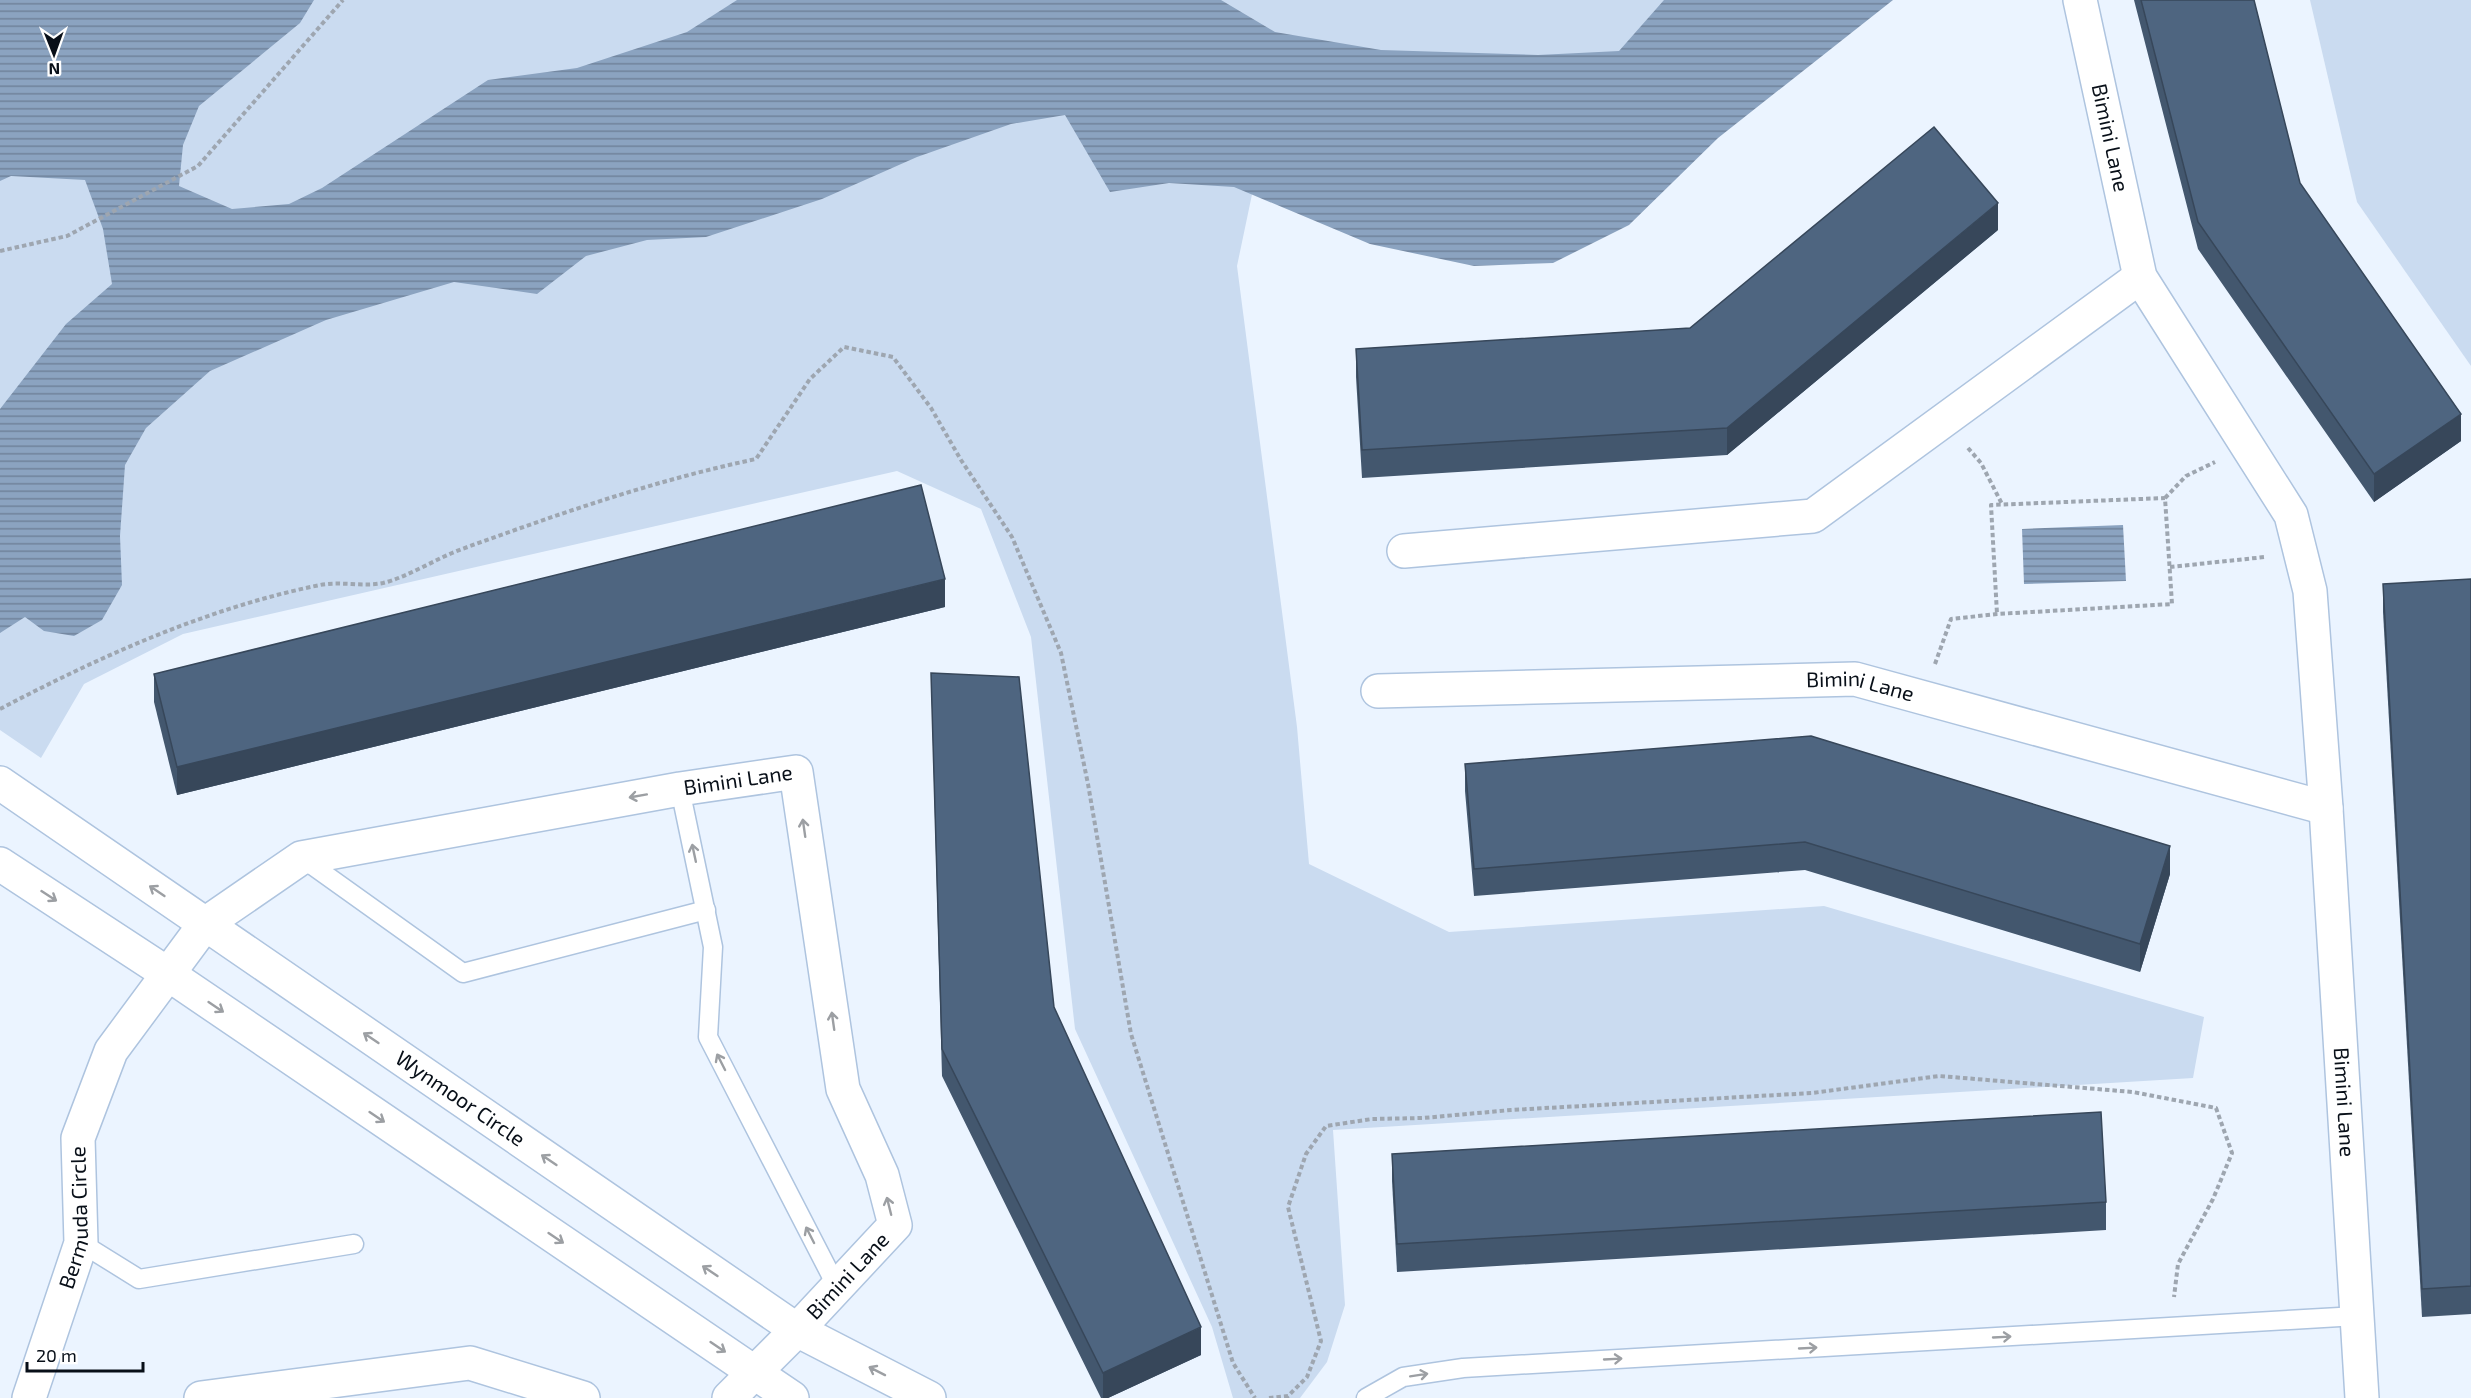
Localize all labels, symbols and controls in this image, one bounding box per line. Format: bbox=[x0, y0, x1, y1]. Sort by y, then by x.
north arrow bbox=[24, 24, 84, 84]
text: N bbox=[48, 60, 60, 79]
street label: Bimini Lane bbox=[2087, 81, 2135, 194]
street label: Bimini Lane bbox=[1806, 665, 1917, 706]
street label: Bimini Lane bbox=[682, 759, 794, 799]
one-way arrow bbox=[629, 791, 648, 802]
one-way arrow bbox=[799, 818, 810, 838]
one-way arrow bbox=[688, 844, 699, 863]
one-way arrow bbox=[149, 885, 165, 897]
one-way arrow bbox=[40, 890, 57, 902]
one-way arrow bbox=[207, 1001, 224, 1013]
one-way arrow bbox=[827, 1011, 838, 1031]
one-way arrow bbox=[364, 1032, 380, 1044]
street label: Wynmoor Circle bbox=[391, 1044, 530, 1151]
street label: Bimini Lane bbox=[2330, 1047, 2361, 1158]
one-way arrow bbox=[715, 1054, 726, 1072]
one-way arrow bbox=[369, 1110, 386, 1123]
street label: Bermuda Circle bbox=[53, 1146, 93, 1292]
one-way arrow bbox=[542, 1154, 558, 1166]
one-way arrow bbox=[883, 1197, 895, 1216]
street label: Bimini Lane bbox=[800, 1226, 893, 1324]
one-way arrow bbox=[804, 1227, 816, 1245]
one-way arrow bbox=[548, 1232, 564, 1244]
one-way arrow bbox=[702, 1265, 719, 1277]
one-way arrow bbox=[1992, 1331, 2012, 1342]
scale bar bbox=[27, 1335, 142, 1373]
one-way arrow bbox=[709, 1341, 725, 1353]
one-way arrow bbox=[1797, 1342, 1817, 1353]
text: 20 m bbox=[36, 1344, 77, 1366]
one-way arrow bbox=[1603, 1353, 1623, 1364]
one-way arrow bbox=[868, 1365, 886, 1376]
one-way arrow bbox=[1408, 1369, 1428, 1380]

